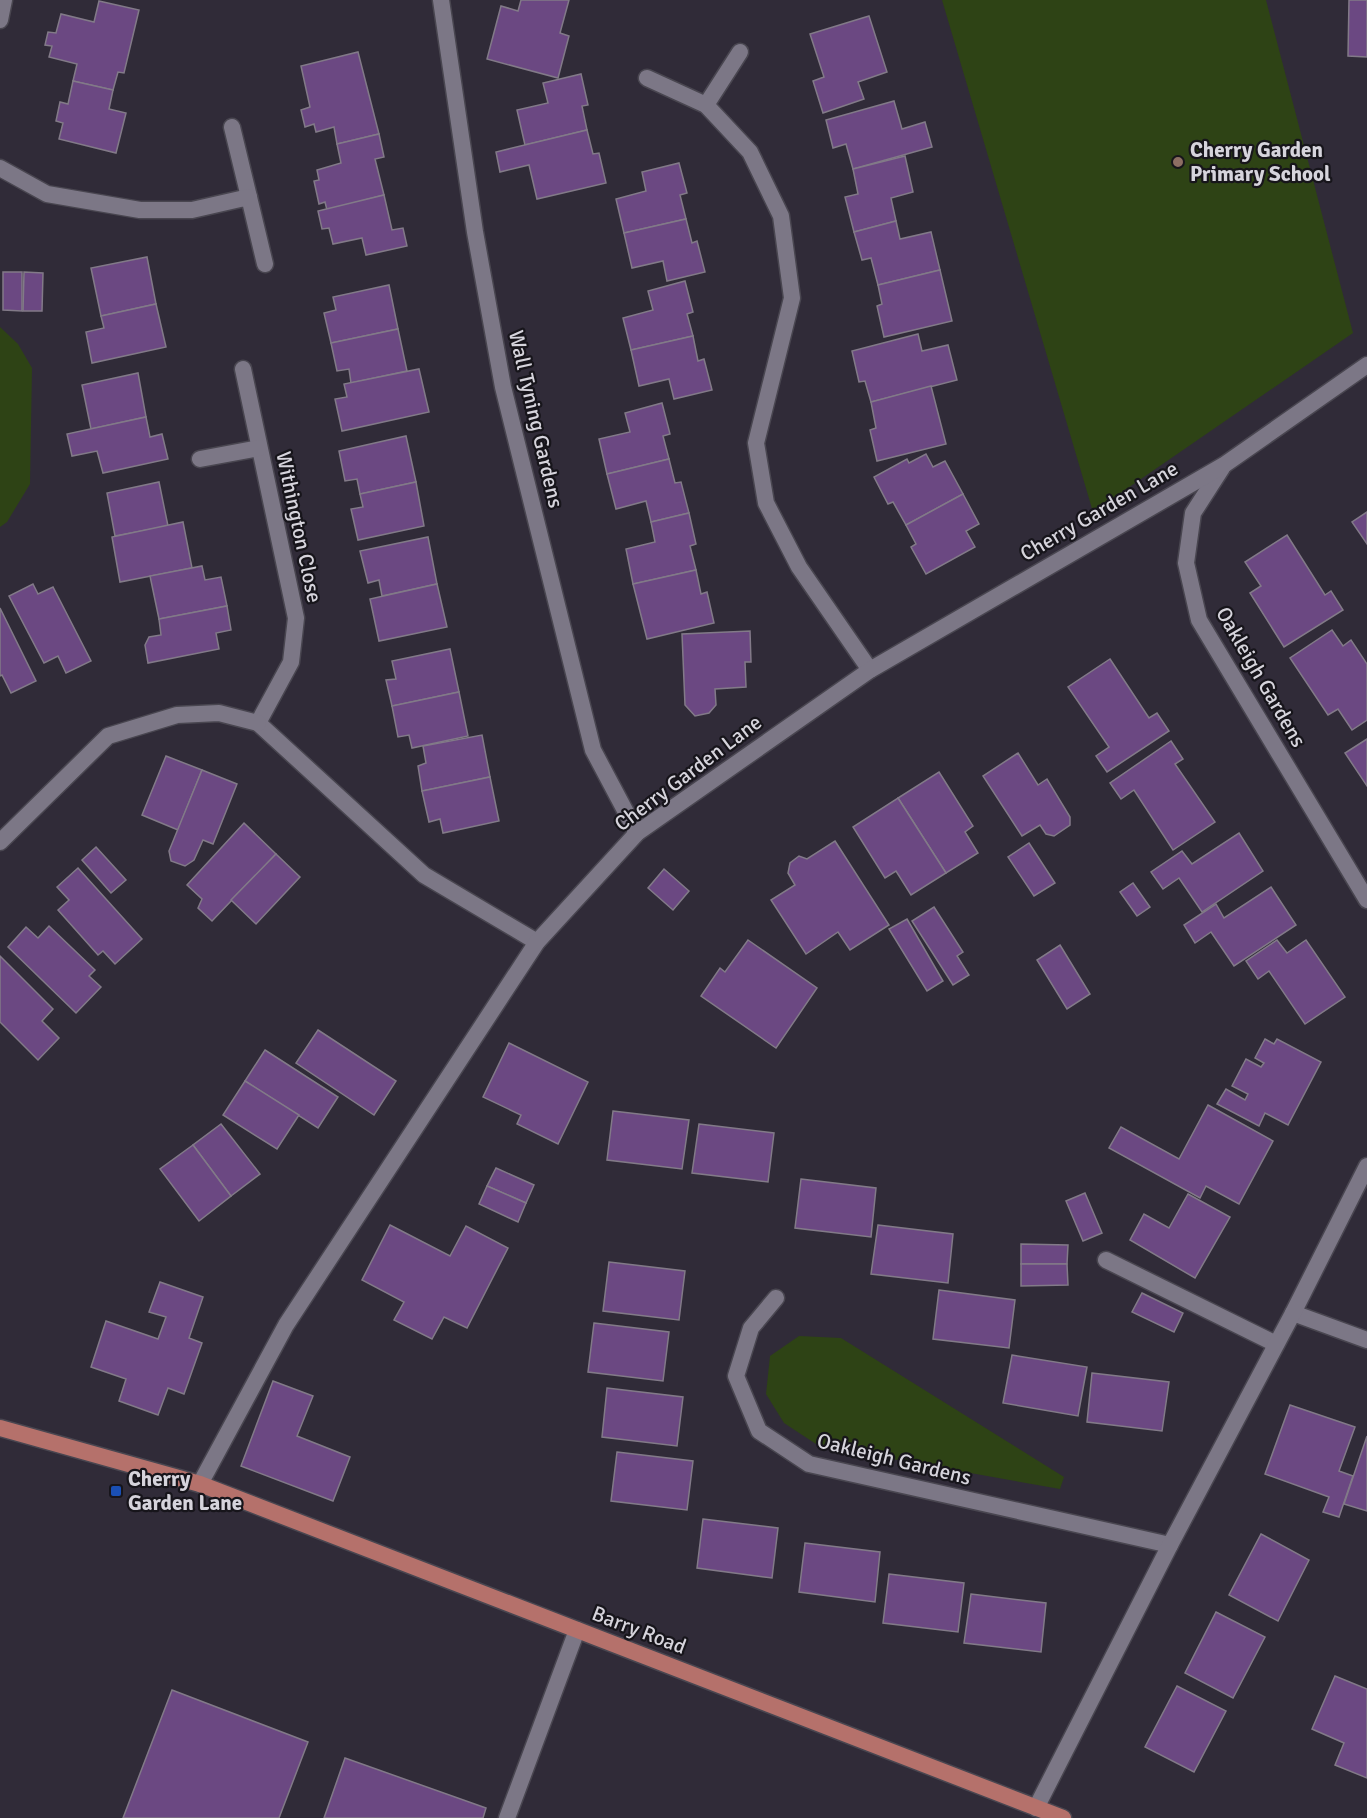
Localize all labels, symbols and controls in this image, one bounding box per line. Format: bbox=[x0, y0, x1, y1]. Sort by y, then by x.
place label: Cherry Garden Primary School bbox=[1190, 137, 1331, 187]
marker: Cherry Garden Primary School bbox=[1171, 155, 1185, 169]
street label: Wall Tyning Gardens bbox=[503, 328, 569, 510]
street label: Withington Close bbox=[270, 449, 328, 605]
street label: Cherry Garden Lane bbox=[1015, 455, 1183, 567]
street label: Oakleigh Gardens bbox=[1210, 602, 1312, 752]
street label: Cherry Garden Lane bbox=[609, 709, 767, 837]
street label: Oakleigh Gardens bbox=[814, 1427, 974, 1491]
place label: Cherry Garden Lane bbox=[128, 1466, 242, 1516]
marker: Cherry Garden Lane bbox=[109, 1484, 123, 1498]
street label: Barry Road bbox=[588, 1600, 690, 1660]

